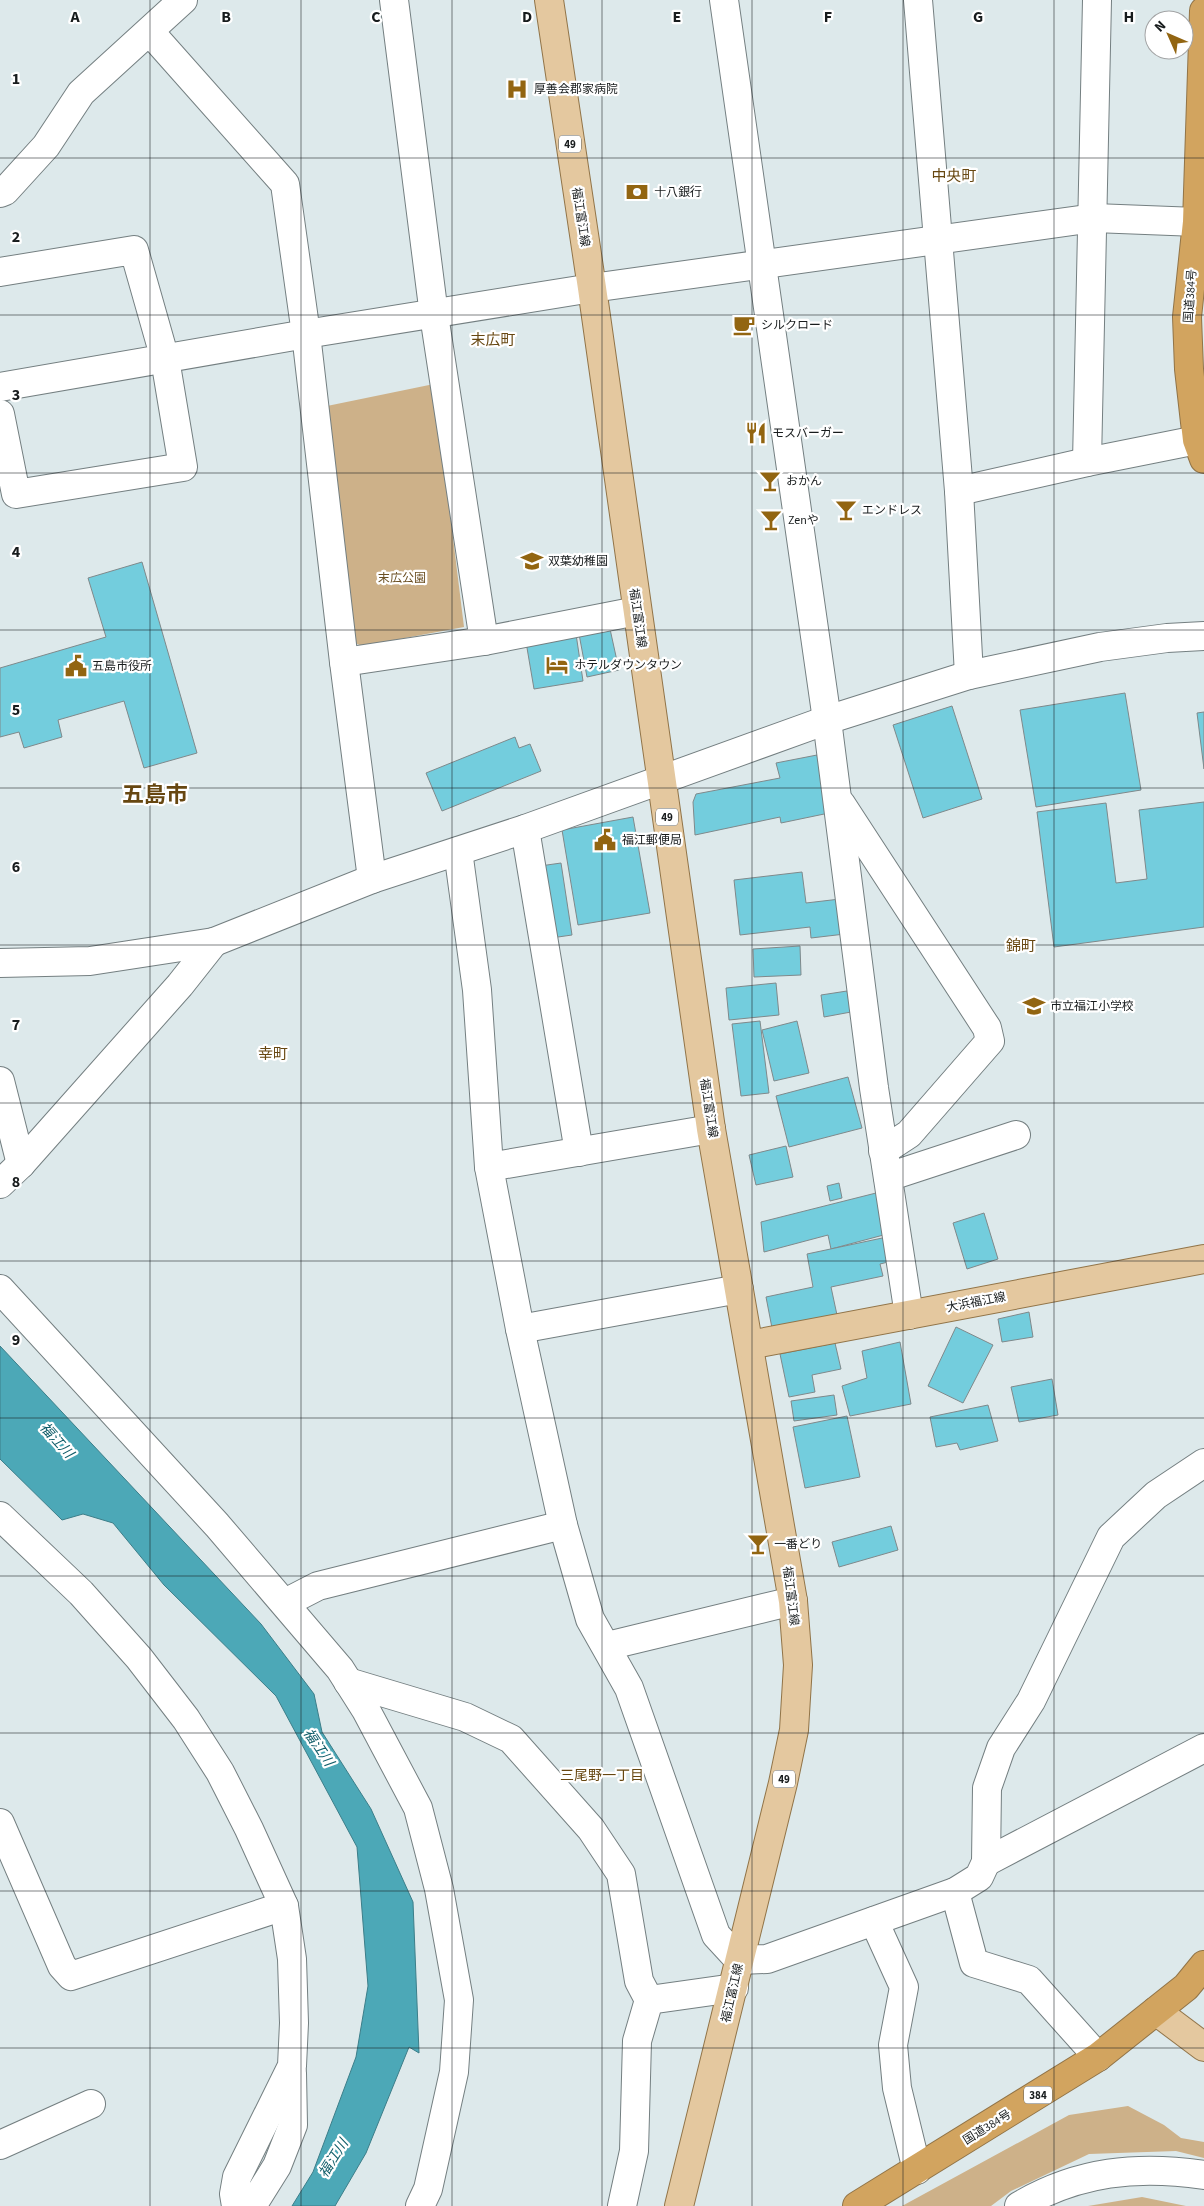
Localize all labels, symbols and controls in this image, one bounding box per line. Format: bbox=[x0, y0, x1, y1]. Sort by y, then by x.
text: A bbox=[69, 6, 80, 28]
text: B bbox=[221, 6, 231, 28]
text: C bbox=[371, 6, 381, 28]
text: D bbox=[522, 6, 532, 28]
text: E bbox=[673, 6, 681, 28]
text: F bbox=[824, 6, 832, 28]
text: G bbox=[973, 6, 983, 28]
text: H bbox=[1124, 6, 1134, 28]
north arrow bbox=[1144, 10, 1194, 60]
text: N bbox=[1150, 16, 1171, 37]
text: 1 bbox=[12, 68, 20, 90]
hospital icon: 厚善会郡家病院 bbox=[504, 76, 530, 102]
place label: 厚善会郡家病院 bbox=[534, 81, 618, 98]
road number: 49 bbox=[559, 136, 581, 152]
district label: 中央町 bbox=[931, 166, 977, 187]
bank icon: 十八銀行 bbox=[624, 179, 650, 205]
place label: 十八銀行 bbox=[654, 184, 702, 201]
street label: 福江富江線 bbox=[567, 186, 594, 248]
text: 2 bbox=[12, 226, 20, 248]
street label: 国道384号 bbox=[1180, 269, 1201, 324]
cafe icon: シルクロード bbox=[731, 312, 757, 338]
place label: シルクロード bbox=[761, 317, 833, 334]
district label: 末広町 bbox=[470, 330, 516, 351]
text: 3 bbox=[12, 384, 20, 406]
restaurant icon: モスバーガー bbox=[743, 420, 769, 446]
place label: モスバーガー bbox=[772, 425, 844, 442]
bar icon: おかん bbox=[757, 468, 783, 494]
place label: おかん bbox=[786, 473, 822, 490]
bar icon: エンドレス bbox=[833, 497, 859, 523]
place label: エンドレス bbox=[862, 502, 922, 519]
bar icon: Zenや bbox=[758, 507, 784, 533]
place label: Zenや bbox=[788, 512, 819, 529]
text: 4 bbox=[12, 541, 21, 563]
school or university icon: 双葉幼稚園 bbox=[519, 548, 545, 574]
place label: 双葉幼稚園 bbox=[548, 553, 608, 570]
park label: 末広公園 bbox=[378, 570, 426, 587]
street label: 福江富江線 bbox=[625, 587, 650, 649]
hotel icon: ホテルダウンタウン bbox=[544, 652, 570, 678]
public building icon: 五島市役所 bbox=[63, 653, 89, 679]
place label: ホテルダウンタウン bbox=[574, 657, 682, 674]
place label: 五島市役所 bbox=[92, 658, 152, 675]
text: 5 bbox=[12, 699, 20, 721]
district label: 五島市 bbox=[122, 779, 188, 811]
road number: 49 bbox=[656, 809, 678, 826]
public building icon: 福江郵便局 bbox=[592, 827, 618, 853]
place label: 福江郵便局 bbox=[622, 832, 682, 849]
text: 6 bbox=[12, 856, 20, 878]
district label: 錦町 bbox=[1006, 936, 1036, 957]
school or university icon: 市立福江小学校 bbox=[1021, 993, 1047, 1019]
place label: 市立福江小学校 bbox=[1050, 998, 1134, 1015]
text: 7 bbox=[12, 1014, 20, 1036]
district label: 幸町 bbox=[258, 1044, 288, 1065]
street label: 福江富江線 bbox=[695, 1077, 722, 1139]
text: 8 bbox=[12, 1171, 20, 1193]
street label: 大浜福江線 bbox=[945, 1288, 1007, 1317]
text: 9 bbox=[12, 1329, 20, 1351]
water label: 福江川 bbox=[35, 1418, 79, 1464]
bar icon: 一番どり bbox=[745, 1531, 771, 1557]
place label: 一番どり bbox=[774, 1536, 822, 1553]
street label: 福江富江線 bbox=[778, 1565, 803, 1627]
water label: 福江川 bbox=[298, 1725, 339, 1772]
district label: 三尾野一丁目 bbox=[560, 1766, 644, 1786]
road number: 49 bbox=[773, 1770, 795, 1788]
street label: 福江富江線 bbox=[717, 1962, 748, 2024]
road number: 384 bbox=[1024, 2086, 1052, 2104]
street label: 国道384号 bbox=[960, 2106, 1015, 2149]
water label: 福江川 bbox=[314, 2134, 355, 2182]

